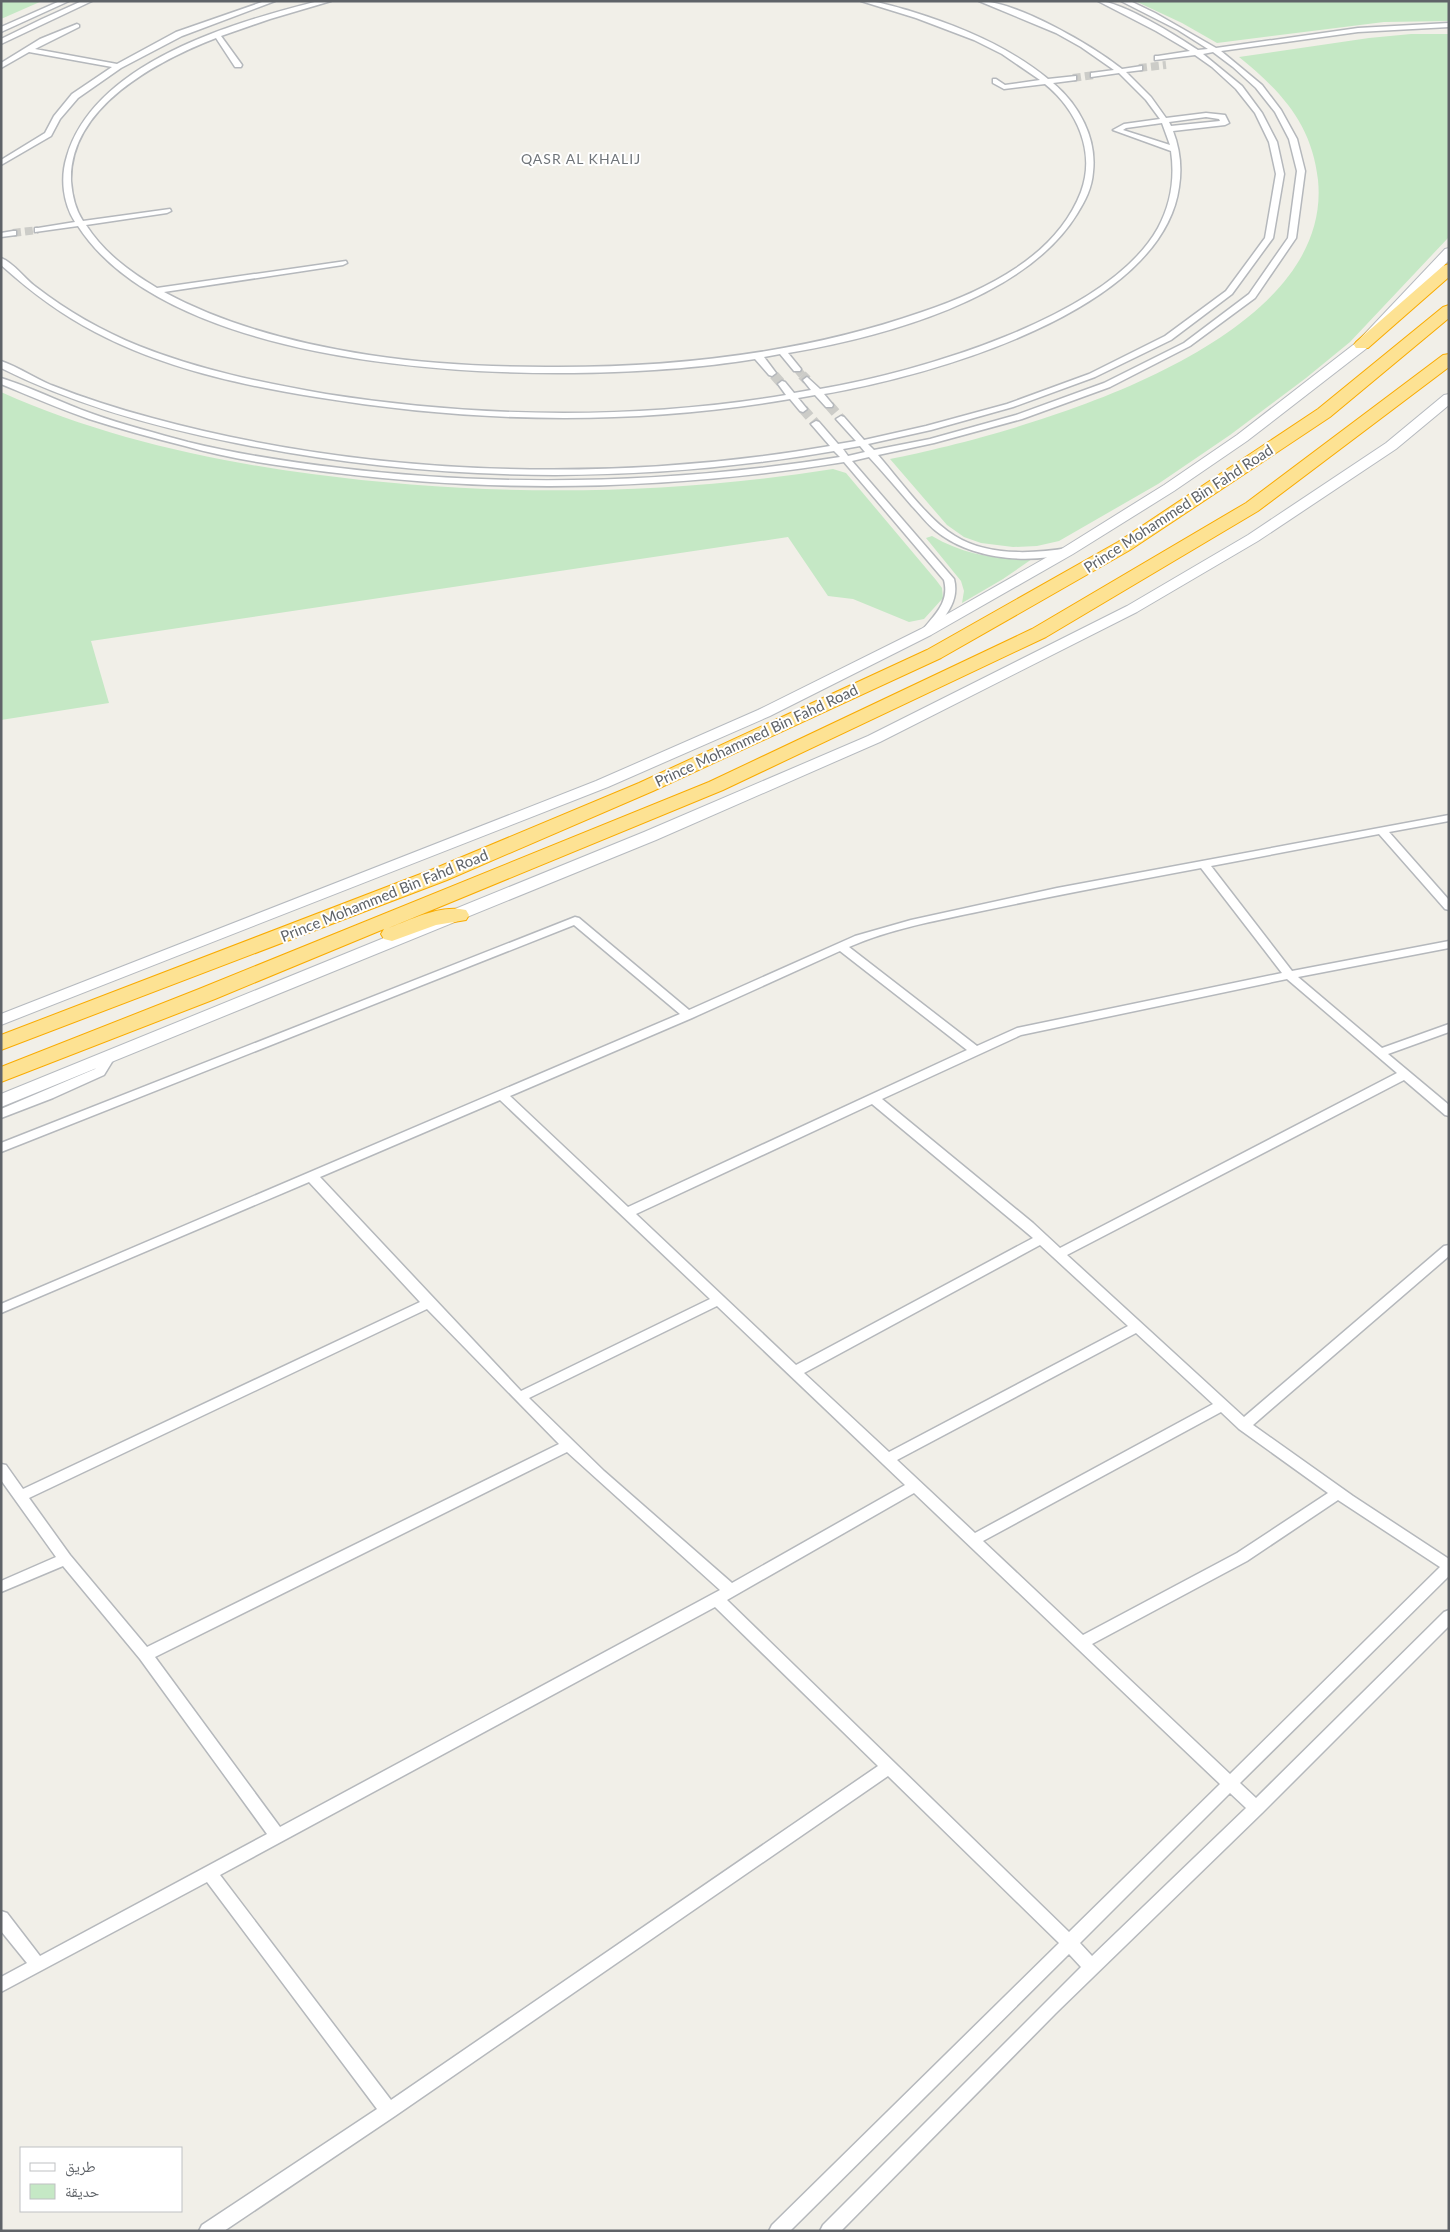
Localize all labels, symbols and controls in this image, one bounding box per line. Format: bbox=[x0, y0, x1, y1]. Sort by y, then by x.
district label: QASR AL KHALIJ bbox=[521, 150, 641, 167]
street label: Prince Mohammed Bin Fahd Road bbox=[1080, 440, 1276, 576]
street label: Prince Mohammed Bin Fahd Road bbox=[652, 680, 860, 790]
street label: Prince Mohammed Bin Fahd Road bbox=[278, 845, 490, 945]
legend bbox=[20, 2147, 182, 2212]
text: طريق bbox=[65, 2157, 96, 2177]
text: حديقة bbox=[65, 2182, 100, 2200]

